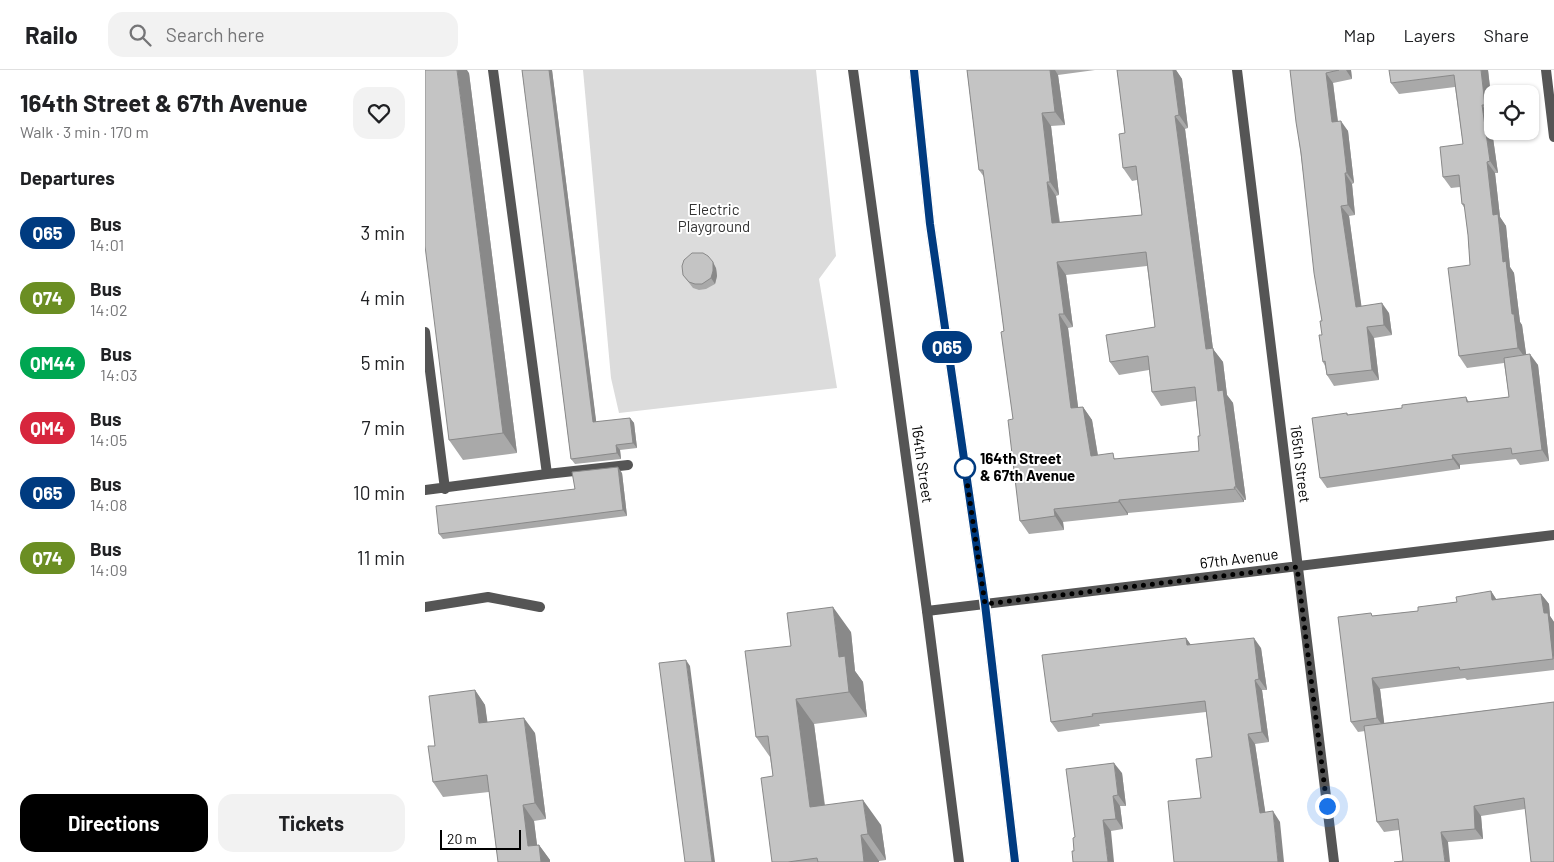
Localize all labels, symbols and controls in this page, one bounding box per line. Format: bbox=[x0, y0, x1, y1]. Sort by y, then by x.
search box bbox=[108, 12, 458, 57]
text: Railo bbox=[25, 20, 78, 49]
icon: search bbox=[126, 21, 154, 49]
text: Search here bbox=[166, 23, 265, 46]
text: Map bbox=[1343, 24, 1375, 46]
text: Layers bbox=[1403, 24, 1456, 46]
text: Share bbox=[1484, 24, 1529, 46]
map controls bbox=[1484, 85, 1539, 140]
button: locate bbox=[1484, 85, 1539, 140]
button: heart bbox=[353, 87, 405, 139]
text: 164th Street & 67th Avenue bbox=[20, 88, 308, 117]
text: Walk · 3 min · 170 m bbox=[20, 122, 149, 141]
text: Departures bbox=[20, 166, 115, 189]
park label: Electric Playground bbox=[678, 200, 750, 235]
text: Bus bbox=[90, 212, 122, 235]
text: 3 min bbox=[361, 221, 405, 244]
text: Q65 bbox=[32, 222, 63, 244]
text: 14:01 bbox=[90, 235, 124, 254]
text: Bus bbox=[90, 277, 122, 300]
text: 4 min bbox=[360, 286, 405, 309]
text: Q74 bbox=[32, 287, 63, 309]
text: 14:02 bbox=[90, 300, 127, 319]
line badge: Q65 bbox=[918, 331, 976, 363]
text: Q65 bbox=[932, 336, 962, 358]
text: Bus bbox=[100, 342, 132, 365]
text: 5 min bbox=[361, 351, 405, 374]
text: QM44 bbox=[30, 352, 75, 374]
text: 14:03 bbox=[100, 365, 137, 384]
text: Bus bbox=[90, 407, 122, 430]
text: 7 min bbox=[361, 416, 405, 439]
text: QM4 bbox=[30, 417, 65, 439]
street label: 164th Street bbox=[909, 424, 937, 504]
street label: 165th Street bbox=[1287, 424, 1315, 504]
text: 14:05 bbox=[90, 430, 127, 449]
place label: 164th Street & 67th Avenue bbox=[980, 449, 1075, 484]
marker: 164th Street & 67th Avenue bbox=[954, 457, 976, 479]
text: Bus bbox=[90, 472, 122, 495]
text: 10 min bbox=[353, 481, 405, 504]
text: Q65 bbox=[32, 482, 63, 504]
text: 14:08 bbox=[90, 495, 127, 514]
text: Bus bbox=[90, 537, 122, 560]
street label: 67th Avenue bbox=[1199, 544, 1279, 572]
text: 11 min bbox=[357, 546, 405, 569]
text: Q74 bbox=[32, 547, 63, 569]
text: 14:09 bbox=[90, 560, 127, 579]
button: Directions bbox=[20, 794, 208, 852]
button: Tickets bbox=[218, 794, 405, 852]
your location bbox=[1315, 794, 1340, 819]
scale bar bbox=[440, 827, 521, 850]
text: 20 m bbox=[447, 830, 477, 847]

